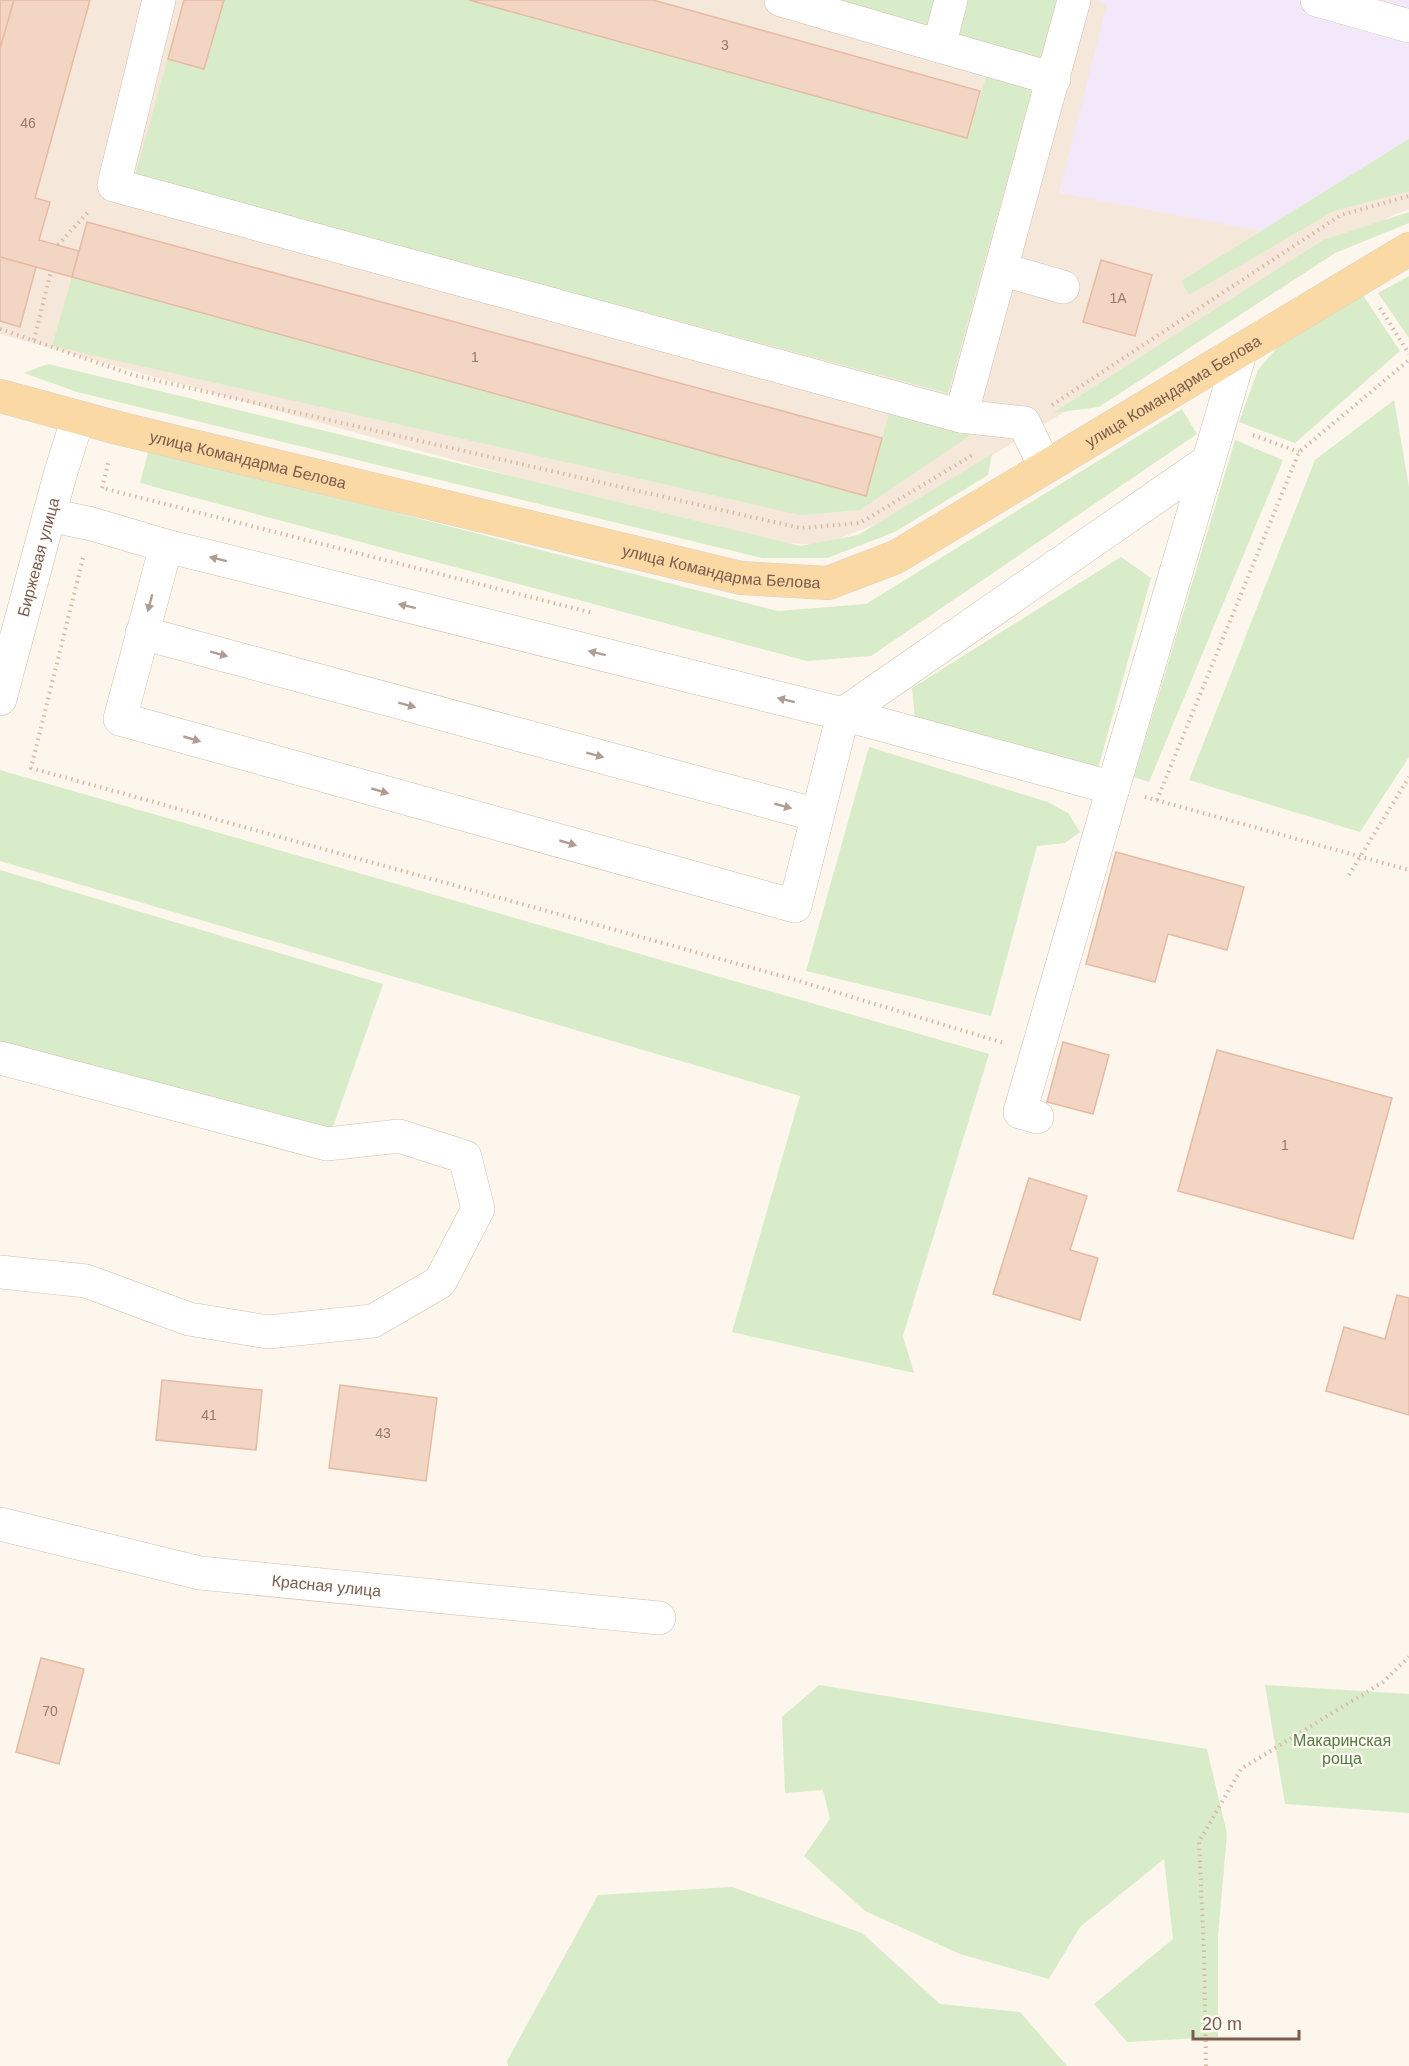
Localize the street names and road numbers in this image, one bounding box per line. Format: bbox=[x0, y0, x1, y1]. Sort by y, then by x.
street label: улица Командарма Белова bbox=[1082, 332, 1264, 450]
street label: улица Командарма Белова bbox=[148, 427, 348, 491]
street label: Биржевая улица bbox=[14, 496, 62, 618]
street label: улица Командарма Белова bbox=[621, 541, 821, 591]
street label: Красная улица bbox=[271, 1572, 382, 1599]

